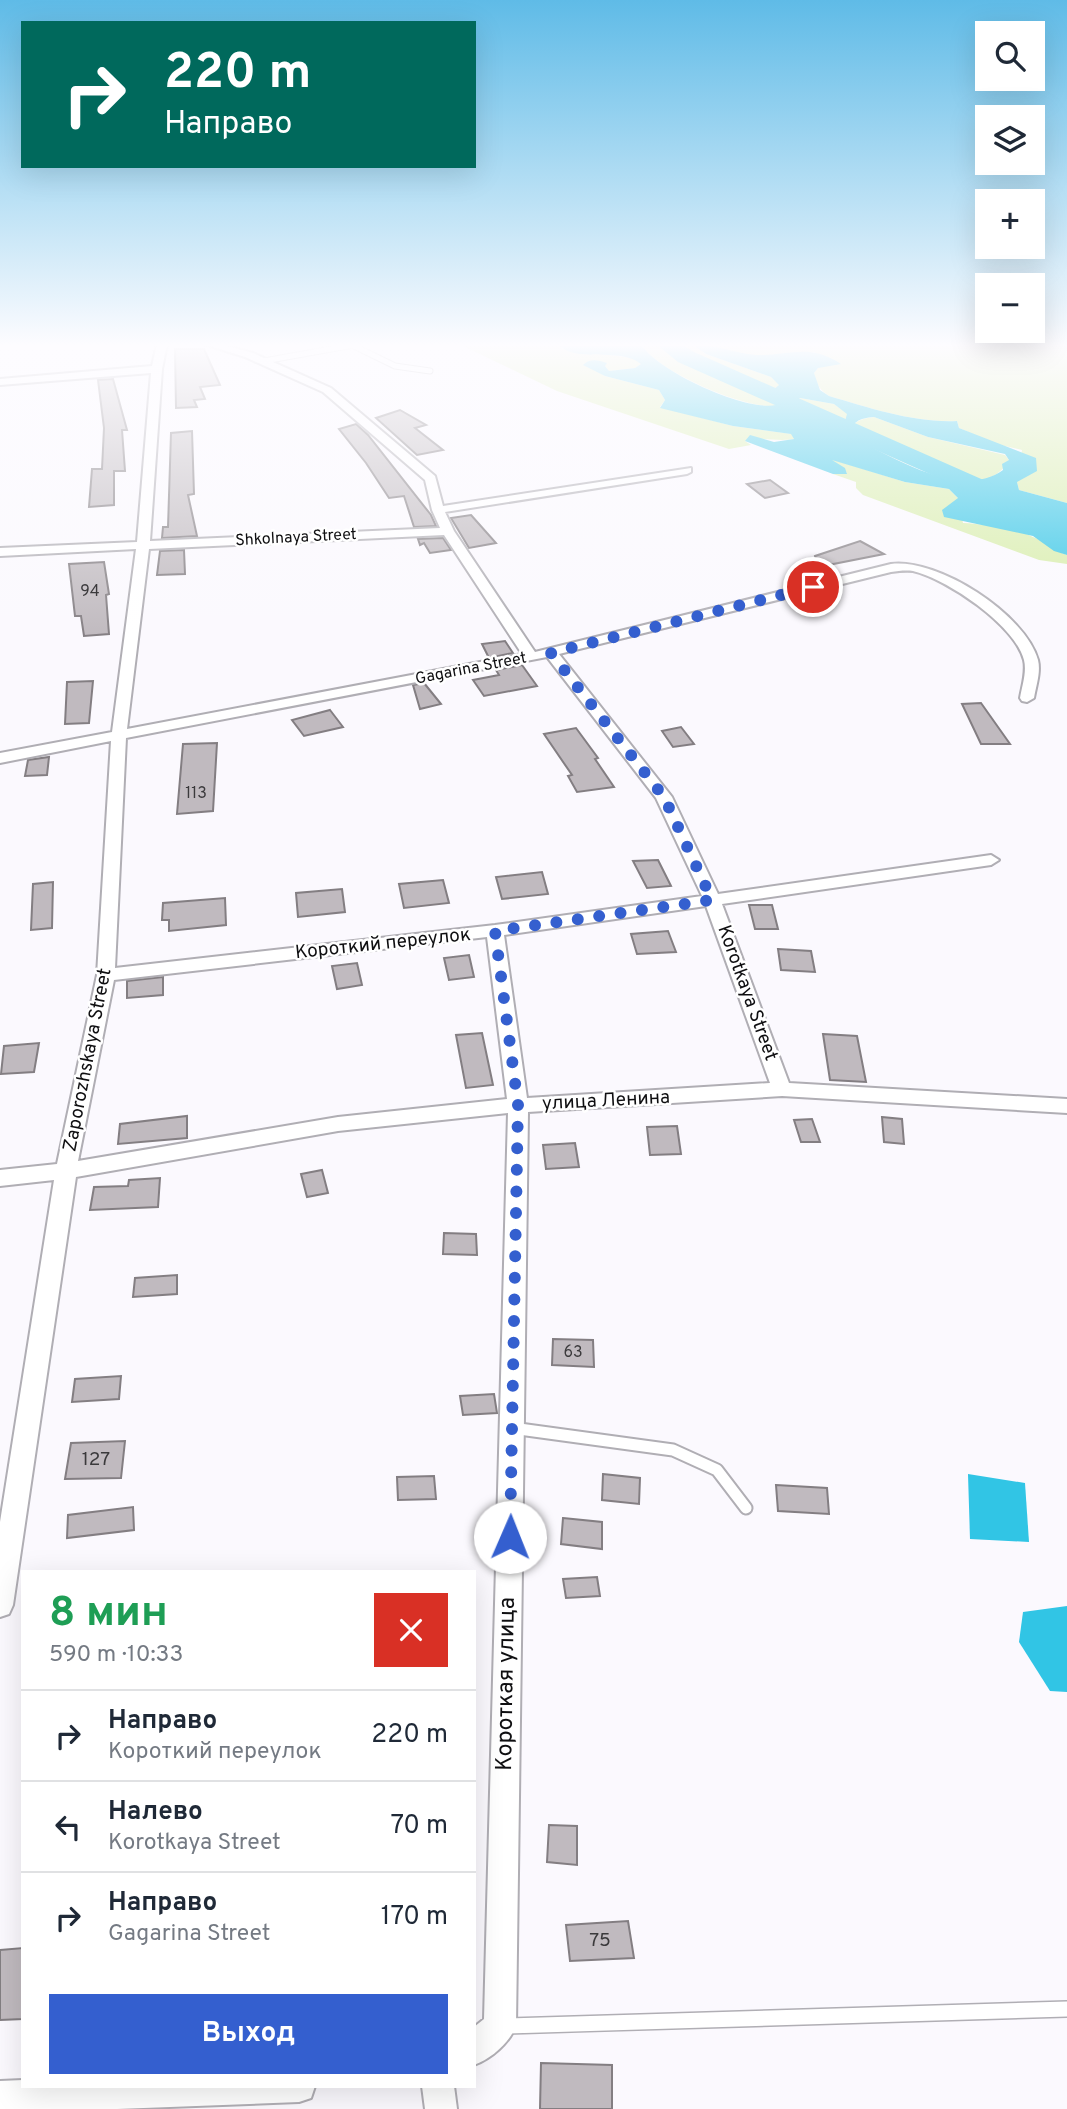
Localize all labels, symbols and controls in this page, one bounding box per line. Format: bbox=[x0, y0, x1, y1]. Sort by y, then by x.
map controls bbox=[975, 21, 1045, 343]
button: search bbox=[975, 21, 1045, 91]
text: 220 m bbox=[164, 44, 311, 106]
icon: right bbox=[49, 49, 140, 140]
text: Направо bbox=[164, 105, 292, 145]
button: layers bbox=[975, 105, 1045, 175]
button: + bbox=[975, 189, 1045, 259]
button: − bbox=[975, 273, 1045, 343]
street label: Shkolnaya Street bbox=[235, 525, 357, 551]
pin bbox=[783, 557, 843, 617]
icon: arrive bbox=[794, 568, 832, 606]
house number: 94 bbox=[80, 582, 100, 602]
street label: Gagarina Street bbox=[414, 648, 528, 690]
house number: 113 bbox=[185, 784, 207, 804]
street label: Korotkaya Street bbox=[711, 922, 783, 1064]
street label: Короткий переулок bbox=[294, 923, 472, 965]
street label: Zaporozhskaya Street bbox=[58, 966, 118, 1154]
street label: улица Ленина bbox=[541, 1086, 671, 1116]
house number: 63 bbox=[563, 1343, 583, 1363]
house number: 127 bbox=[82, 1448, 110, 1472]
position arrow bbox=[473, 1500, 547, 1574]
text: 8 мин bbox=[49, 1588, 168, 1641]
button: close bbox=[374, 1593, 448, 1667]
street label: Короткая улица bbox=[491, 1597, 523, 1771]
text: 590 m · 10:33 bbox=[49, 1641, 183, 1670]
text: Направо bbox=[108, 1705, 217, 1738]
icon: right bbox=[49, 1717, 87, 1755]
text: 220 m bbox=[371, 1719, 448, 1752]
text: Короткий переулок bbox=[108, 1738, 322, 1767]
text: Налево bbox=[108, 1796, 203, 1829]
icon: left bbox=[49, 1808, 87, 1846]
text: 70 m bbox=[390, 1810, 448, 1843]
text: Korotkaya Street bbox=[108, 1829, 281, 1858]
text: Направо bbox=[108, 1887, 217, 1920]
icon: right bbox=[49, 1899, 87, 1937]
text: 170 m bbox=[381, 1901, 448, 1934]
text: Gagarina Street bbox=[108, 1920, 270, 1949]
house number: 75 bbox=[589, 1929, 611, 1953]
button: Выход bbox=[49, 1994, 448, 2074]

